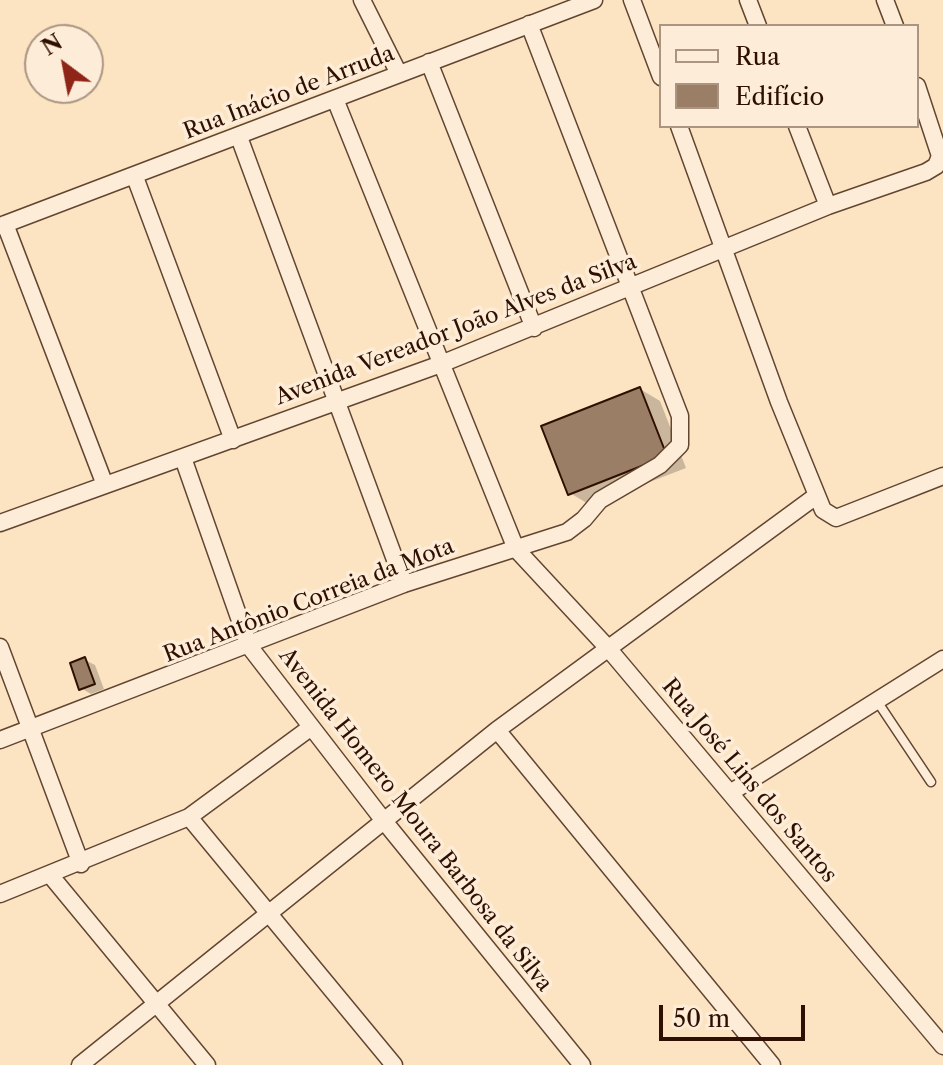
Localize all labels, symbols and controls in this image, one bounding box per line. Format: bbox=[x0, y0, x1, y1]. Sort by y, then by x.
north arrow bbox=[24, 24, 104, 104]
legend bbox=[659, 24, 919, 128]
text: N bbox=[37, 28, 67, 61]
street label: Rua Inácio de Arruda bbox=[180, 41, 398, 145]
text: Rua bbox=[735, 42, 780, 71]
text: Edifício bbox=[735, 82, 824, 111]
street label: Avenida Vereador João Alves da Silva bbox=[272, 249, 640, 411]
street label: Rua Antônio Correia da Mota bbox=[160, 533, 458, 669]
street label: Avenida Homero Moura Barbosa da Silva bbox=[273, 643, 557, 997]
street label: Rua José Lins dos Santos bbox=[656, 674, 842, 888]
scale bar bbox=[663, 989, 809, 1039]
text: 50 m bbox=[673, 1004, 730, 1033]

